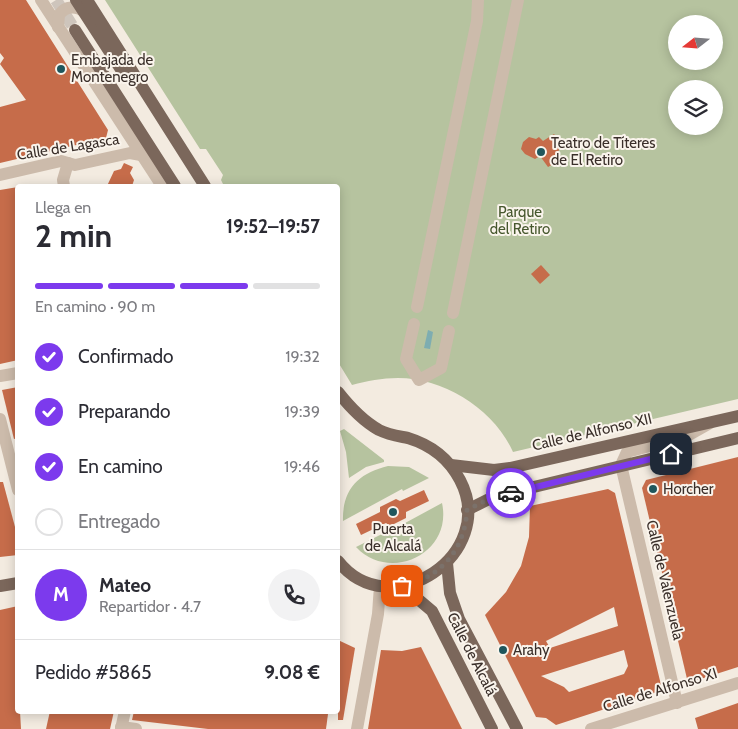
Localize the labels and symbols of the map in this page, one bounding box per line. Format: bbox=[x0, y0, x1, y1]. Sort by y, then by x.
north arrow bbox=[668, 15, 722, 70]
place label: Embajada de Montenegro bbox=[71, 51, 153, 86]
marker: Embajada de Montenegro bbox=[55, 63, 67, 75]
street label: Calle de Lagasca bbox=[15, 130, 121, 164]
place label: Teatro de Títeres de El Retiro bbox=[551, 134, 655, 169]
marker: Teatro de Títeres de El Retiro bbox=[535, 146, 547, 158]
park label: Parque del Retiro bbox=[490, 203, 550, 238]
street label: Calle de Alfonso XII bbox=[530, 409, 654, 455]
pin bbox=[650, 433, 692, 475]
courier bbox=[486, 468, 536, 518]
place label: Horcher bbox=[663, 480, 714, 498]
marker: Horcher bbox=[647, 483, 659, 495]
marker: Puerta de Alcalá bbox=[387, 506, 399, 518]
street label: Calle de Valenzuela bbox=[642, 518, 688, 642]
place label: Puerta de Alcalá bbox=[365, 520, 422, 555]
pin bbox=[381, 565, 423, 607]
street label: Calle de Alcalá bbox=[443, 609, 501, 699]
place label: Arahy bbox=[513, 641, 550, 659]
marker: Arahy bbox=[497, 644, 509, 656]
street label: Calle de Alfonso XI bbox=[601, 664, 719, 716]

